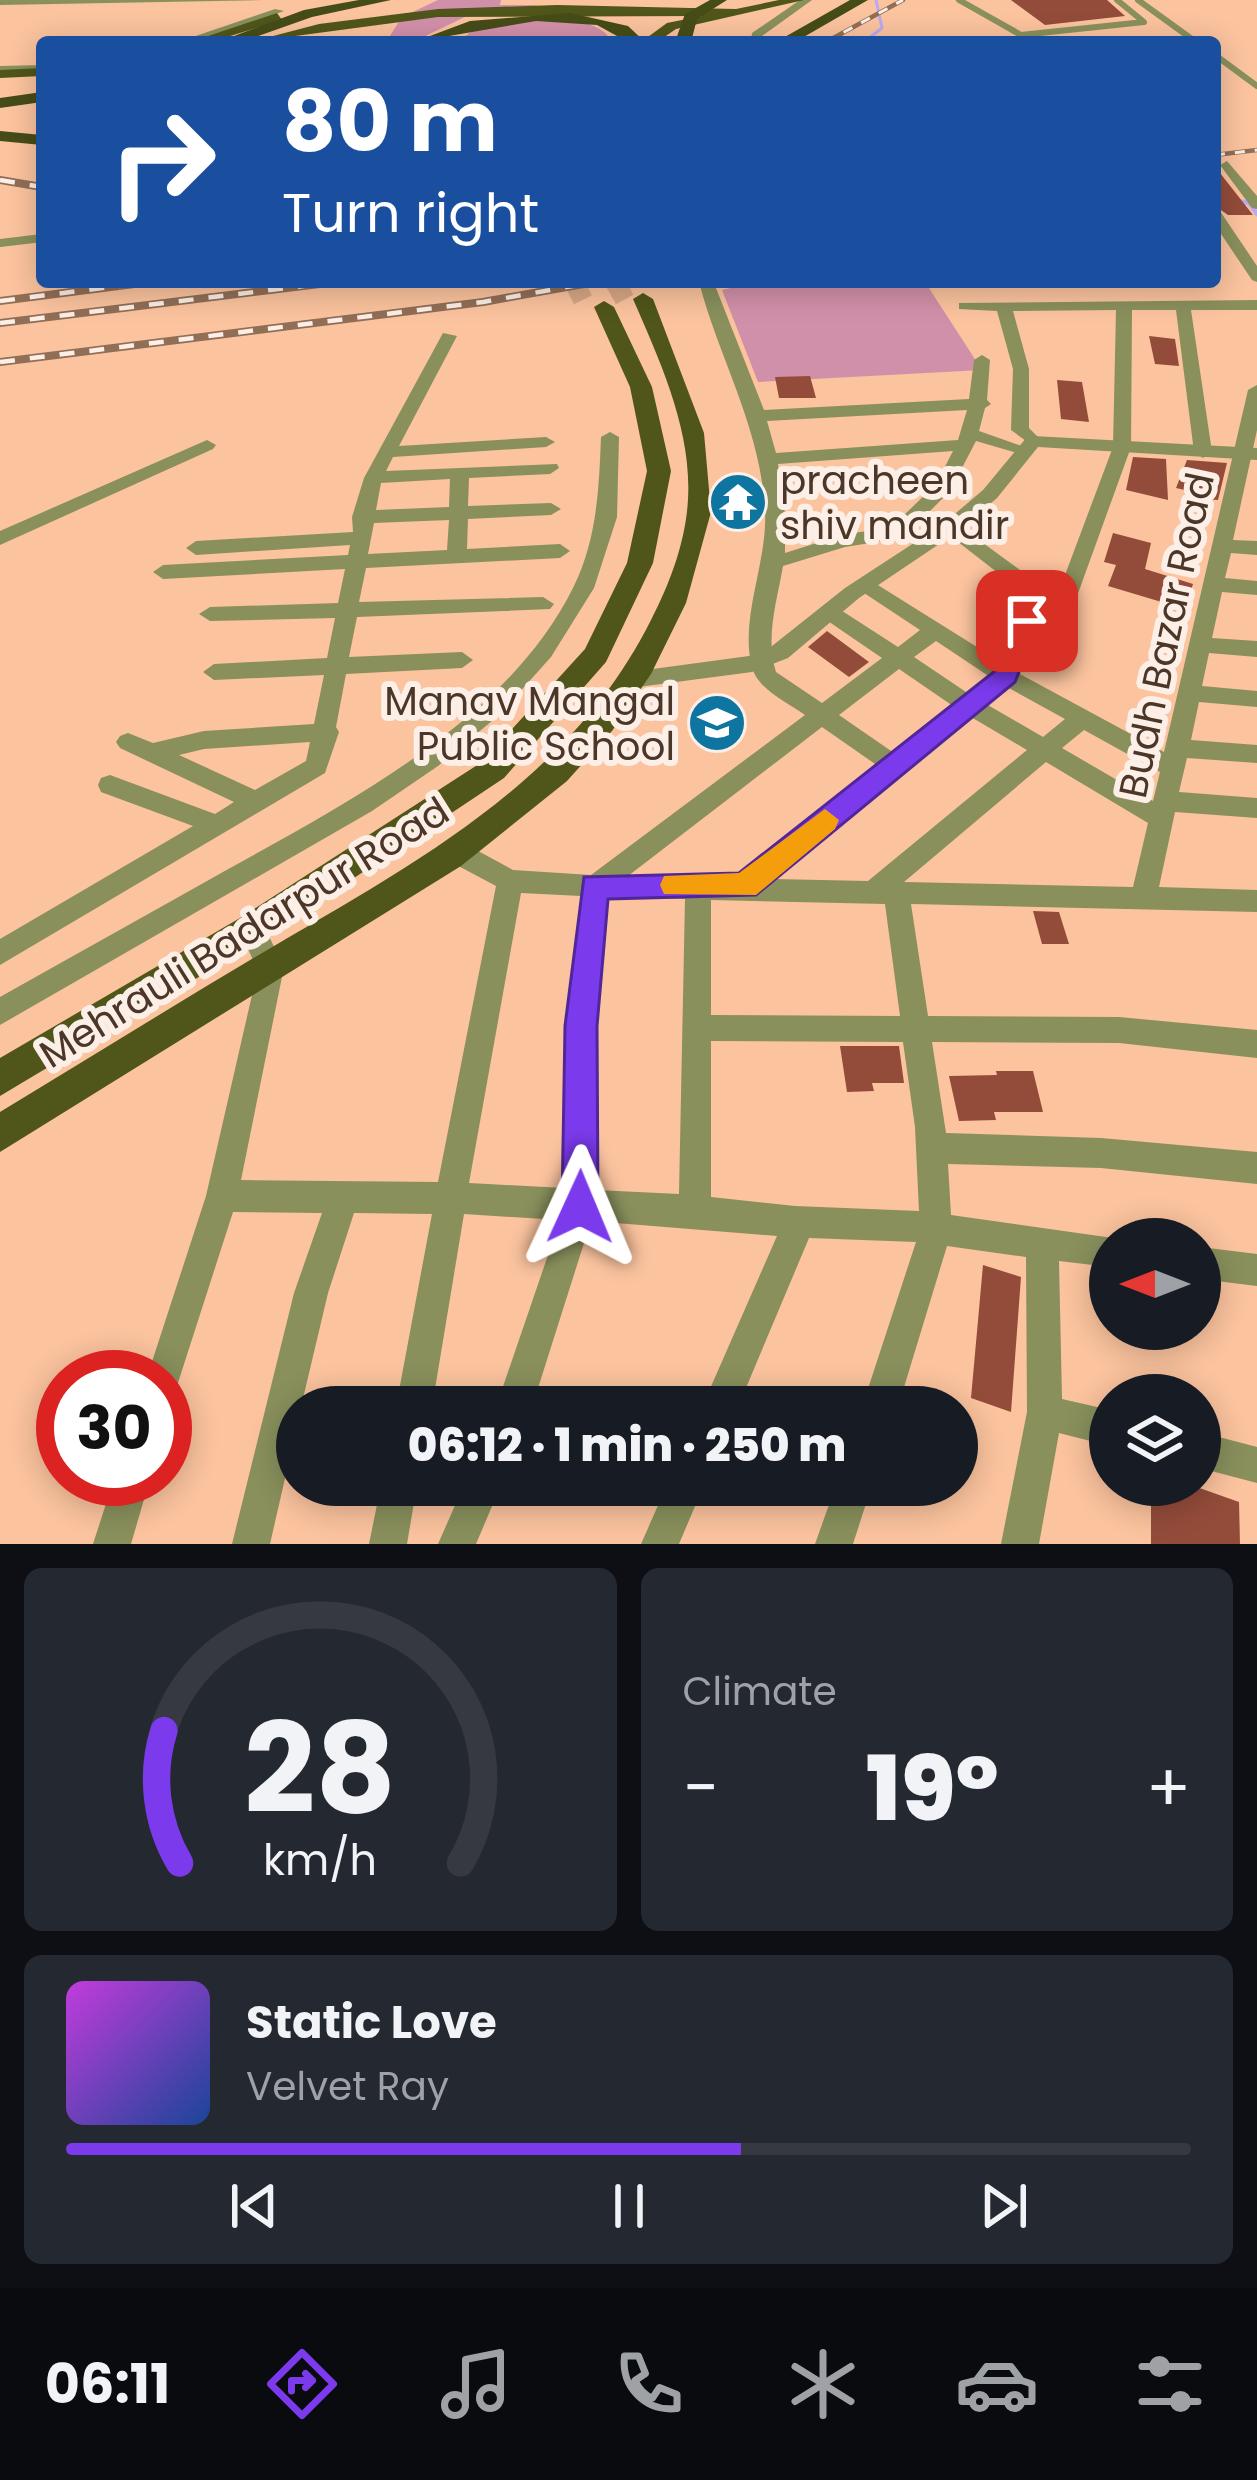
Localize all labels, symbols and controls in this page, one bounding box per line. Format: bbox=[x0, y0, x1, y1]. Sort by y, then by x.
text: 80 m bbox=[282, 63, 498, 180]
icon: right bbox=[84, 84, 240, 240]
text: Turn right bbox=[282, 175, 539, 251]
place label: pracheen shiv mandir bbox=[780, 453, 1009, 553]
street label: Budh Bazar Road bbox=[1105, 467, 1228, 803]
temple icon: pracheen shiv mandir bbox=[707, 471, 769, 533]
pin bbox=[976, 570, 1078, 672]
icon: arrive bbox=[994, 588, 1060, 654]
place label: Manav Mangal Public School bbox=[384, 674, 675, 774]
school or university icon: Manav Mangal Public School bbox=[686, 692, 748, 754]
street label: Mehrauli Badarpur Road bbox=[29, 784, 460, 1081]
position arrow bbox=[517, 1144, 643, 1270]
north arrow bbox=[1089, 1218, 1221, 1350]
map controls bbox=[1089, 1218, 1221, 1506]
speed limit sign: 30 bbox=[36, 1350, 192, 1506]
button: layers bbox=[1089, 1374, 1221, 1506]
text: 06:12 · 1 min · 250 m bbox=[408, 1414, 846, 1477]
text: Climate bbox=[683, 1664, 837, 1719]
text: 28 bbox=[244, 1681, 396, 1856]
text: 19° bbox=[866, 1725, 999, 1852]
text: − bbox=[683, 1742, 719, 1834]
text: + bbox=[1146, 1742, 1191, 1834]
text: km/h bbox=[263, 1829, 377, 1889]
text: Static Love bbox=[246, 1991, 497, 2054]
text: Velvet Ray bbox=[246, 2059, 449, 2114]
icon: previous bbox=[221, 2173, 287, 2239]
icon: pause bbox=[596, 2173, 662, 2239]
icon: next bbox=[971, 2173, 1037, 2239]
icon: directions bbox=[260, 2342, 344, 2426]
icon: music bbox=[434, 2342, 518, 2426]
icon: phone bbox=[607, 2342, 691, 2426]
icon: climate bbox=[781, 2342, 865, 2426]
icon: car bbox=[955, 2342, 1039, 2426]
icon: filters bbox=[1128, 2342, 1212, 2426]
text: 06:11 bbox=[45, 2346, 170, 2422]

